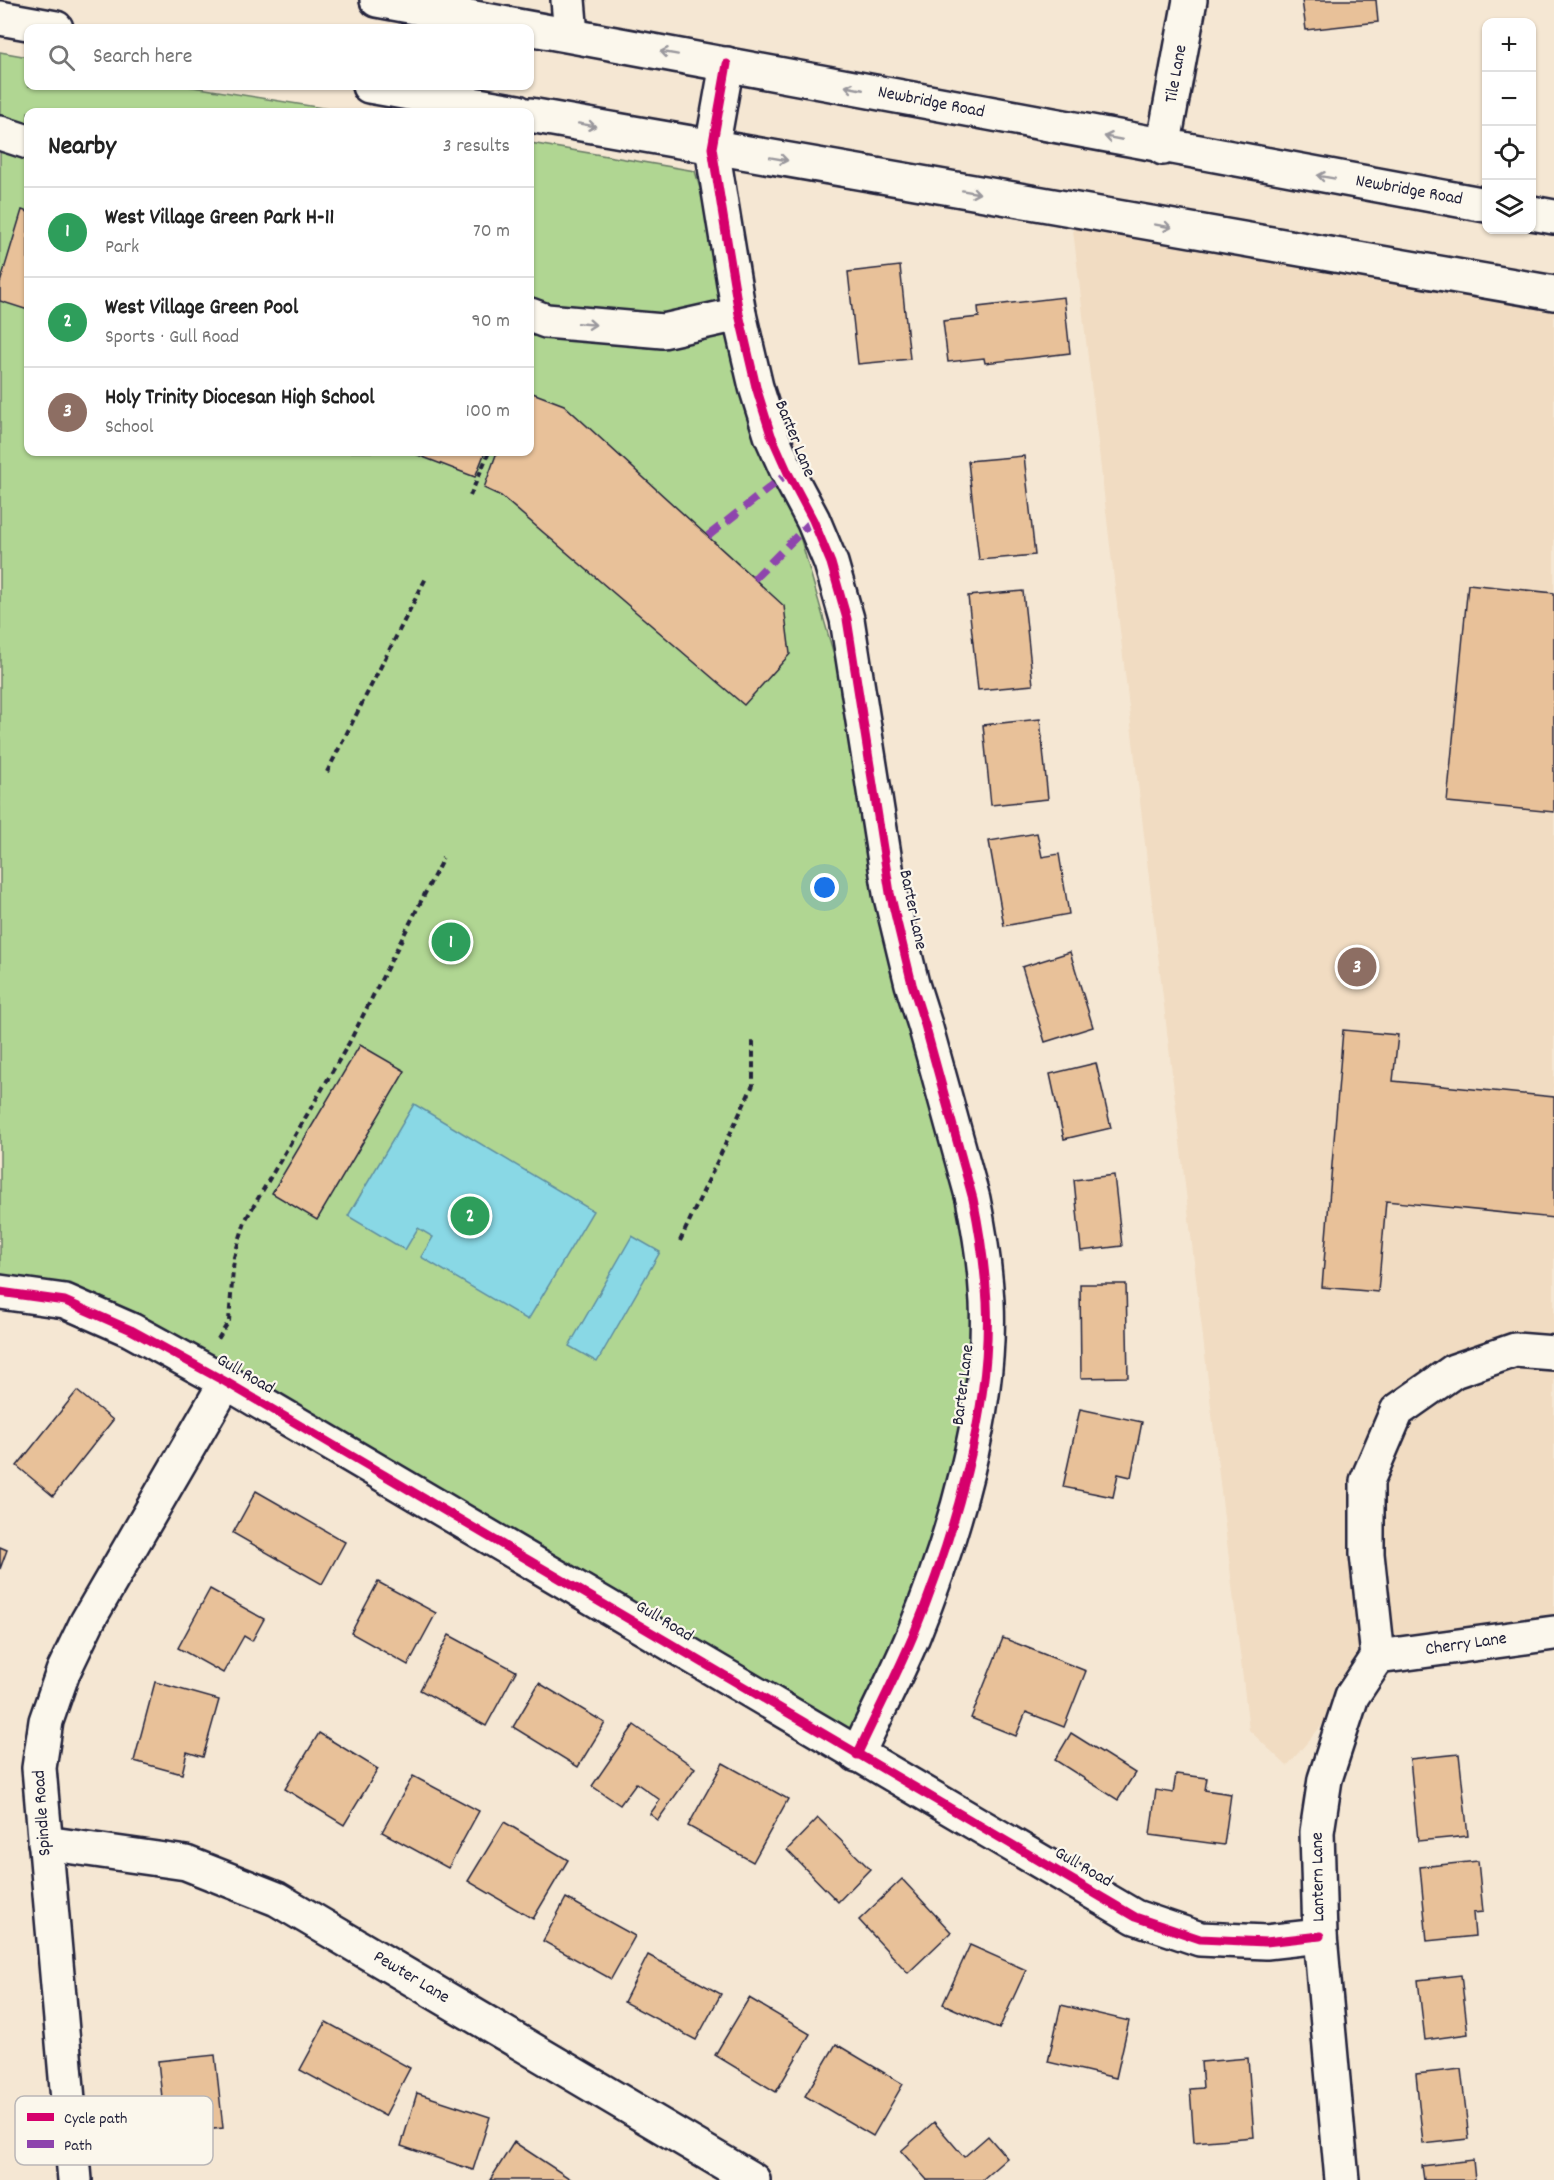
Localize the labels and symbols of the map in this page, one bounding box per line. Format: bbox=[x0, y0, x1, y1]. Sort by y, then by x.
street label: Tile Lane bbox=[1160, 43, 1194, 105]
one-way arrow bbox=[660, 47, 679, 58]
street label: Newbridge Road bbox=[876, 80, 986, 126]
one-way arrow bbox=[845, 82, 864, 93]
one-way arrow bbox=[577, 120, 596, 131]
one-way arrow bbox=[1104, 132, 1123, 143]
one-way arrow bbox=[769, 154, 788, 165]
street label: Newbridge Road bbox=[1354, 169, 1464, 213]
one-way arrow bbox=[1316, 171, 1336, 182]
one-way arrow bbox=[961, 187, 981, 198]
one-way arrow bbox=[1153, 221, 1173, 232]
one-way arrow bbox=[576, 319, 596, 330]
street label: Barter Lane bbox=[767, 397, 821, 481]
street label: Barter Lane bbox=[891, 868, 933, 952]
your location bbox=[810, 873, 839, 902]
pin: 1 bbox=[432, 920, 470, 964]
pin: 3 bbox=[1338, 944, 1376, 990]
pin: 2 bbox=[450, 1194, 490, 1238]
street label: Barter Lane bbox=[947, 1343, 981, 1427]
street label: Gull Road bbox=[211, 1348, 279, 1402]
street label: Gull Road bbox=[630, 1595, 698, 1649]
street label: Cherry Lane bbox=[1424, 1627, 1508, 1663]
street label: Spindle Road bbox=[28, 1769, 58, 1857]
street label: Lantern Lane bbox=[1306, 1832, 1332, 1922]
street label: Gull Road bbox=[1049, 1841, 1117, 1895]
street label: Pewter Lane bbox=[368, 1945, 454, 2011]
legend bbox=[15, 2096, 213, 2165]
text: Cycle path bbox=[64, 2108, 127, 2131]
text: Path bbox=[64, 2135, 92, 2158]

